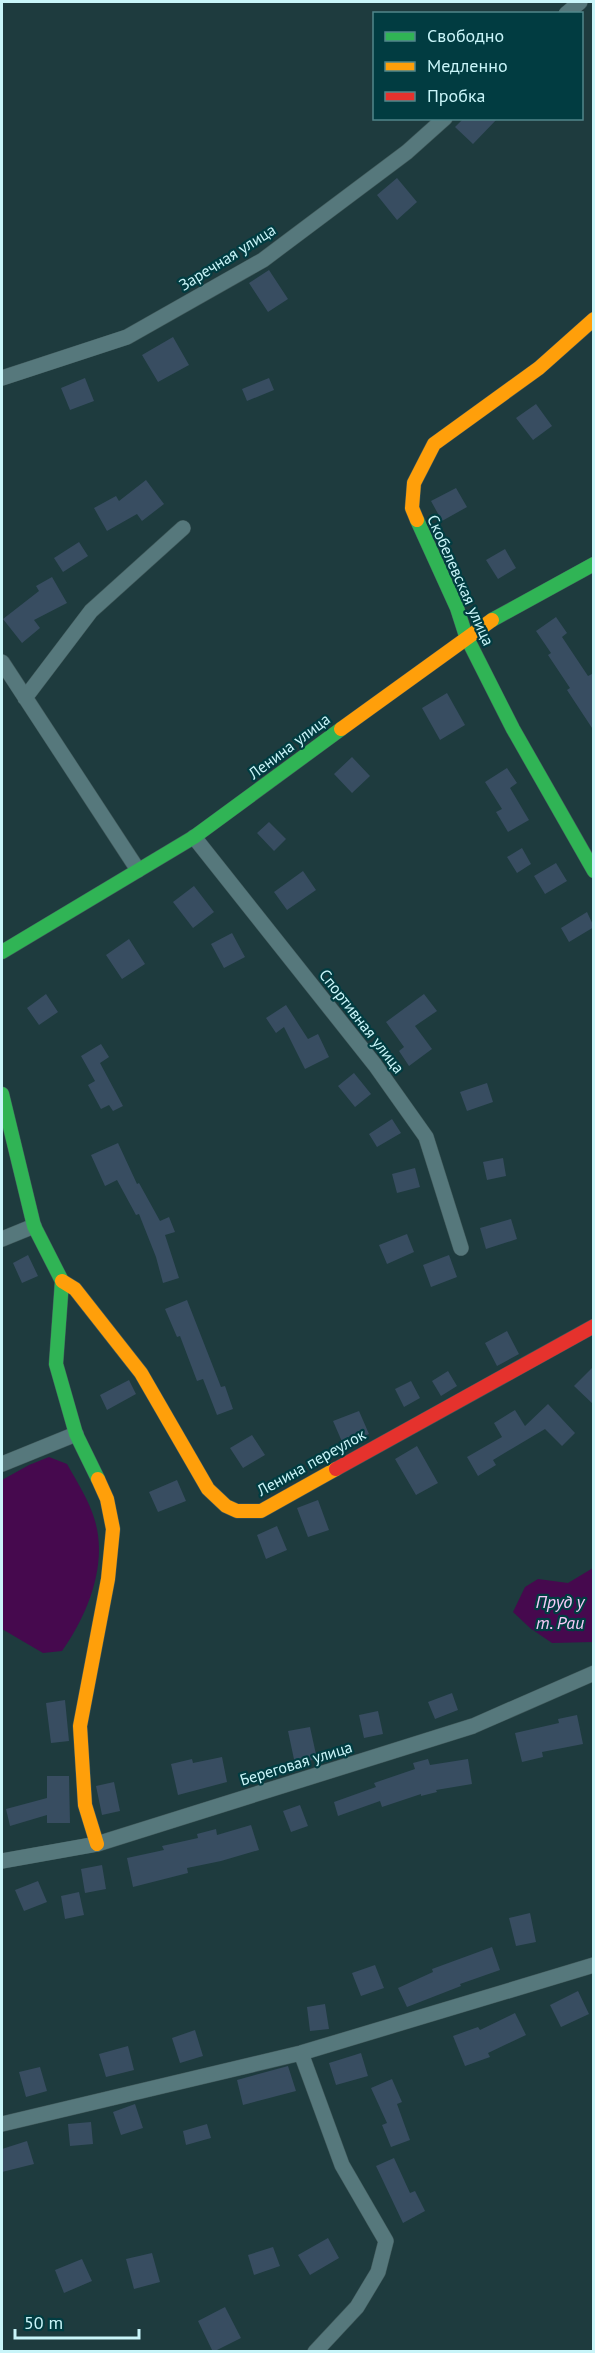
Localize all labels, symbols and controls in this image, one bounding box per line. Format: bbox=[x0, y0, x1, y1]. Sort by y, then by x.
legend bbox=[373, 12, 583, 120]
text: Свободно bbox=[427, 24, 504, 47]
text: Медленно bbox=[427, 54, 508, 77]
text: Пробка bbox=[427, 84, 485, 107]
street label: Заречная улица bbox=[175, 219, 279, 295]
street label: Скобелевская улица bbox=[423, 511, 499, 649]
street label: Ленина улица bbox=[243, 709, 334, 784]
street label: Спортивная улица bbox=[315, 965, 409, 1077]
street label: Ленина переулок bbox=[252, 1424, 369, 1501]
water label: Пруд у т. Раи bbox=[536, 1590, 585, 1634]
street label: Береговая улица bbox=[237, 1736, 355, 1790]
scale bar bbox=[15, 2302, 140, 2340]
text: 50 m bbox=[24, 2311, 63, 2334]

